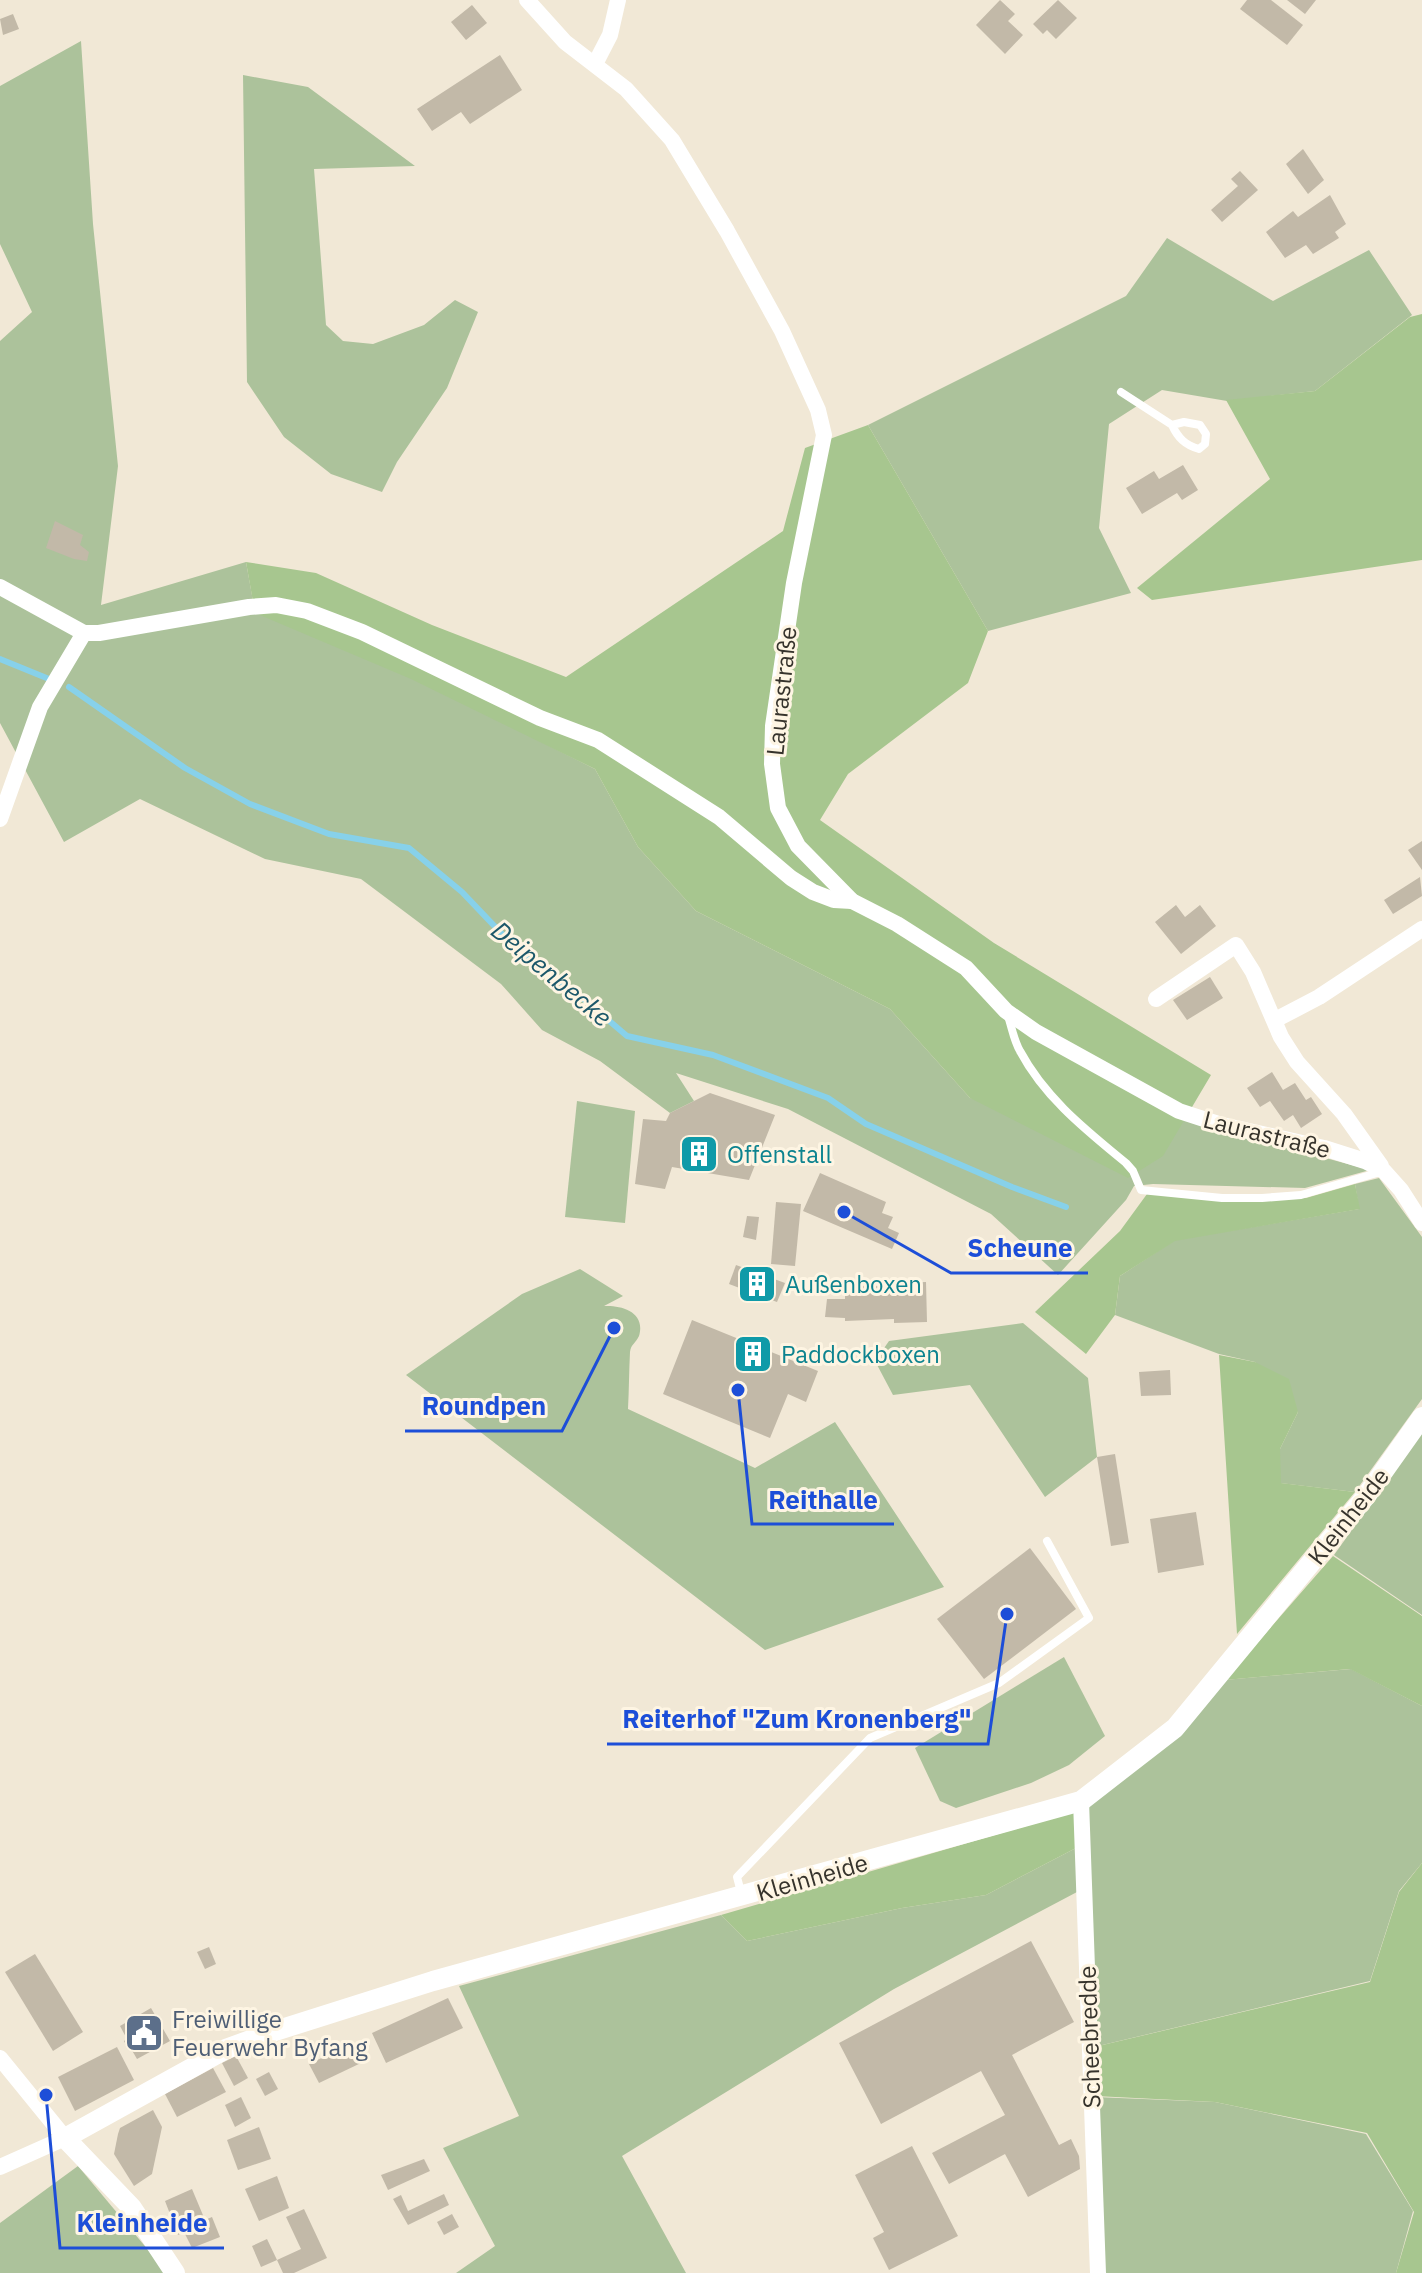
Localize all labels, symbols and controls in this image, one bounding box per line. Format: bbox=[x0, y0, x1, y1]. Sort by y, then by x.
street label: Laurastraße bbox=[758, 625, 804, 757]
water label: Deipenbecke bbox=[485, 913, 619, 1033]
street label: Laurastraße bbox=[1200, 1103, 1334, 1165]
building icon: Offenstall bbox=[678, 1133, 720, 1175]
place label: Offenstall bbox=[727, 1138, 832, 1170]
callout: Scheune bbox=[951, 1223, 1088, 1273]
text: Scheune bbox=[967, 1230, 1073, 1264]
building icon: Außenboxen bbox=[736, 1263, 778, 1305]
place label: Außenboxen bbox=[785, 1268, 922, 1300]
building icon: Paddockboxen bbox=[732, 1333, 774, 1375]
place label: Paddockboxen bbox=[781, 1338, 940, 1370]
callout: Roundpen bbox=[405, 1381, 562, 1431]
text: Roundpen bbox=[422, 1388, 546, 1422]
street label: Kleinheide bbox=[1300, 1461, 1396, 1571]
callout: Reithalle bbox=[752, 1474, 894, 1524]
text: Reithalle bbox=[768, 1482, 878, 1516]
callout: Reiterhof "Zum Kronenberg" bbox=[607, 1694, 988, 1744]
text: Reiterhof "Zum Kronenberg" bbox=[622, 1701, 972, 1735]
street label: Kleinheide bbox=[753, 1846, 871, 1908]
street label: Scheebredde bbox=[1071, 1965, 1107, 2109]
place label: Freiwillige Feuerwehr Byfang bbox=[172, 2003, 368, 2063]
public building icon: Freiwillige Feuerwehr Byfang bbox=[123, 2012, 165, 2054]
callout: Kleinheide bbox=[60, 2198, 224, 2248]
text: Kleinheide bbox=[76, 2205, 208, 2239]

